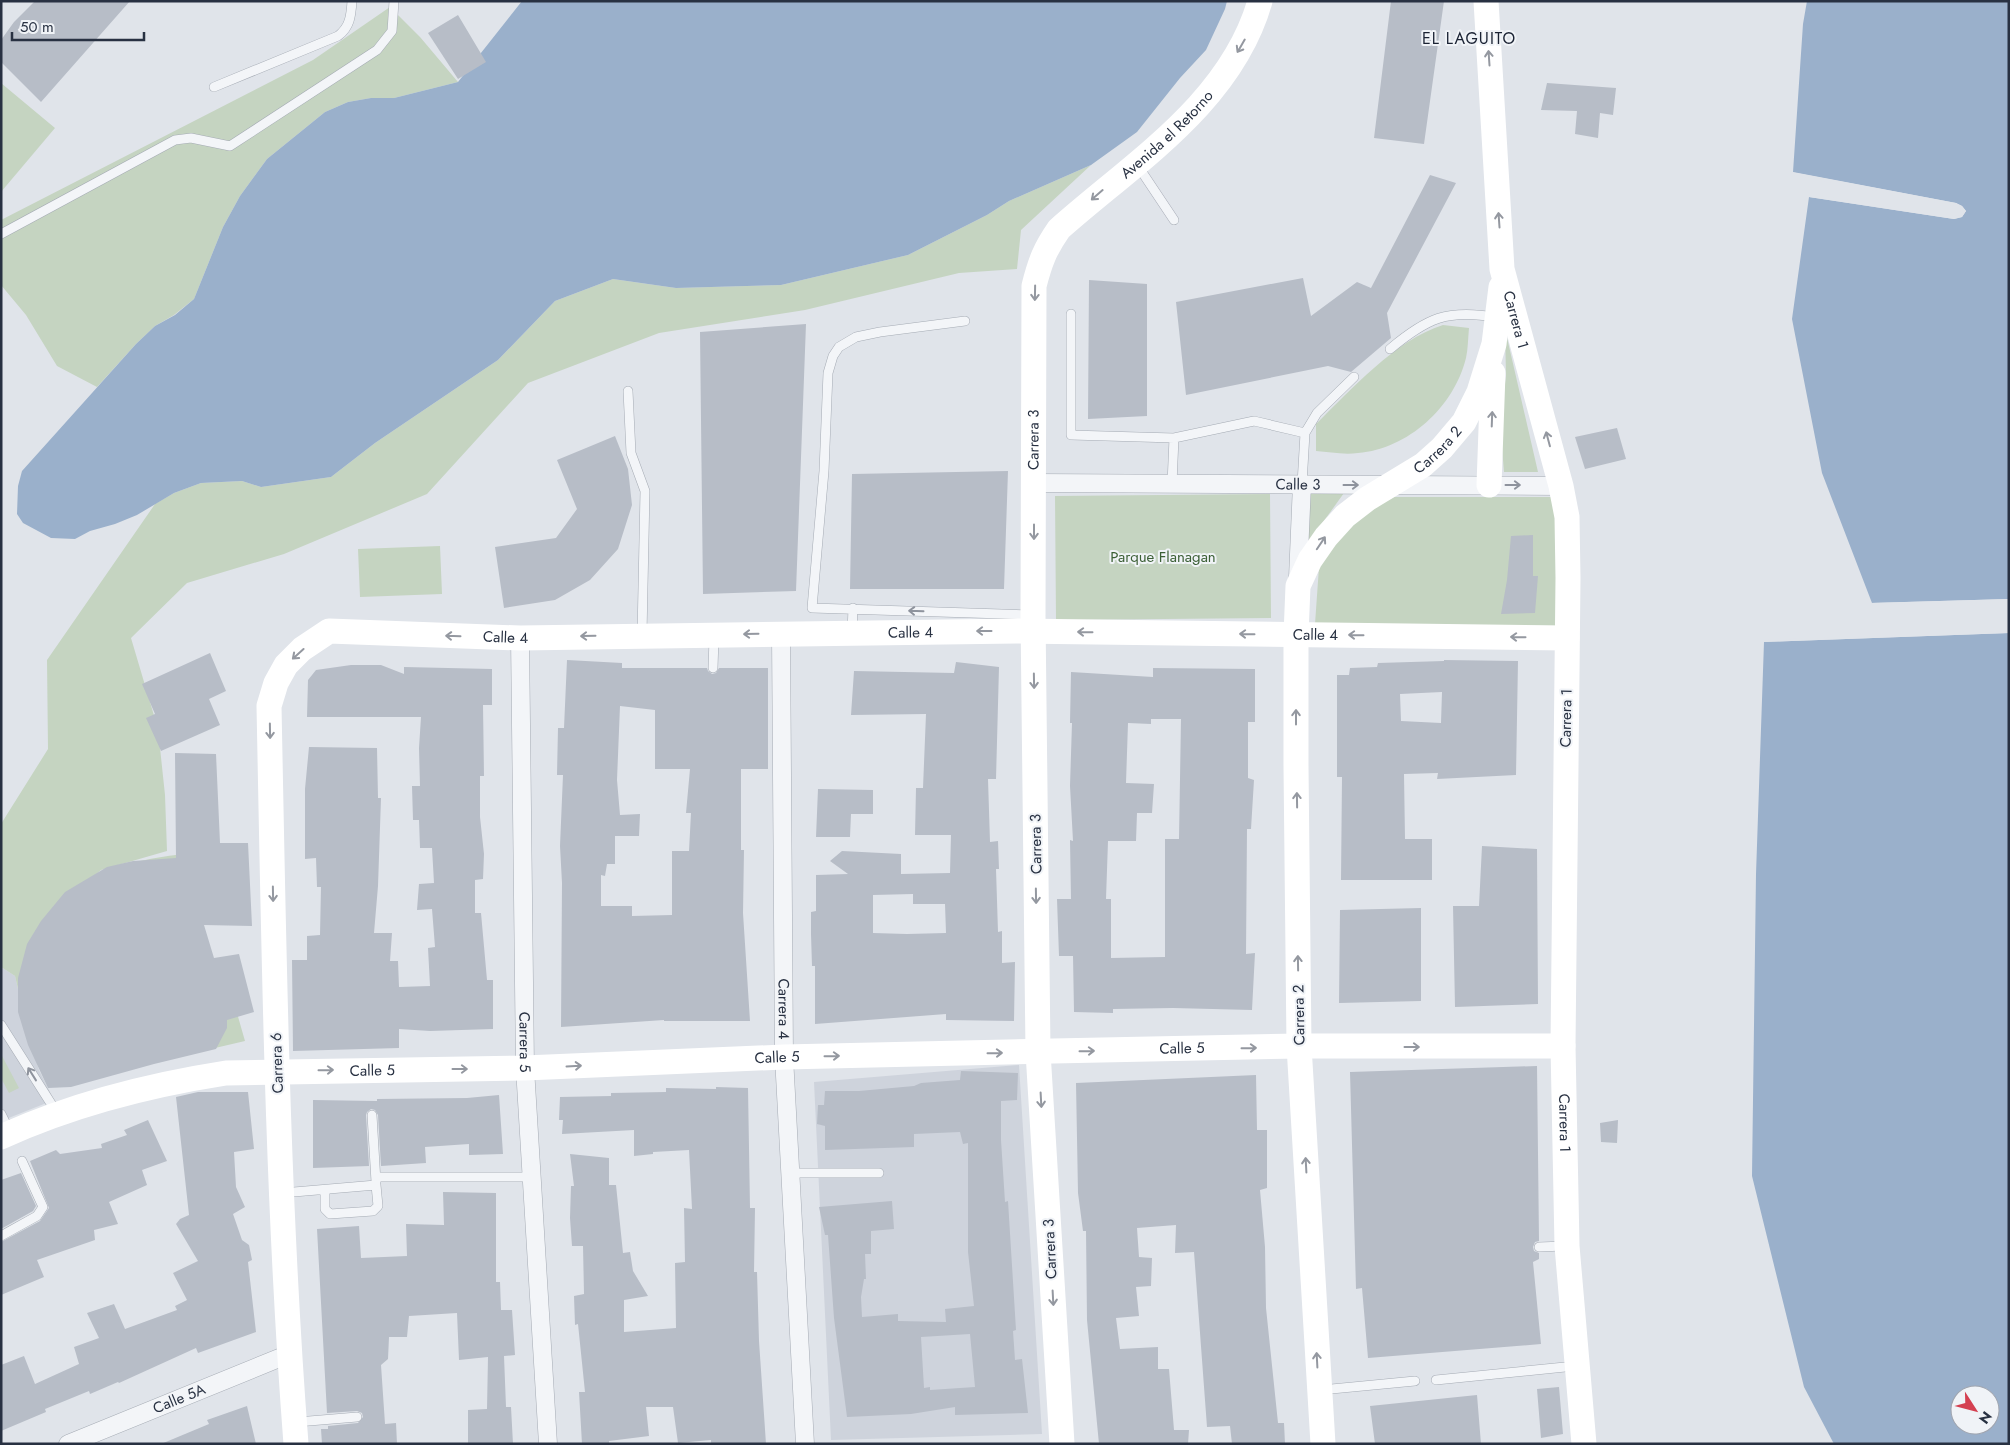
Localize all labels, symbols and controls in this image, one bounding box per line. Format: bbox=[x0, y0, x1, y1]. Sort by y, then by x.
scale bar bbox=[12, 10, 145, 42]
text: 50 m bbox=[20, 16, 54, 38]
district label: EL LAGUITO bbox=[1422, 27, 1516, 50]
one-way arrow bbox=[1236, 39, 1246, 53]
one-way arrow bbox=[1485, 51, 1494, 67]
street label: Avenida el Retorno bbox=[1116, 86, 1218, 184]
one-way arrow bbox=[1091, 190, 1104, 201]
one-way arrow bbox=[1495, 213, 1504, 229]
one-way arrow bbox=[1030, 285, 1039, 301]
street label: Carrera 1 bbox=[1497, 288, 1534, 351]
street label: Carrera 3 bbox=[1022, 410, 1045, 470]
one-way arrow bbox=[1487, 411, 1496, 427]
street label: Carrera 2 bbox=[1409, 421, 1467, 479]
one-way arrow bbox=[1543, 431, 1553, 447]
street label: Calle 3 bbox=[1276, 473, 1320, 496]
one-way arrow bbox=[1342, 480, 1359, 490]
one-way arrow bbox=[1505, 480, 1521, 490]
one-way arrow bbox=[1029, 523, 1038, 539]
one-way arrow bbox=[1316, 537, 1326, 551]
park label: Parque Flanagan bbox=[1110, 546, 1216, 568]
one-way arrow bbox=[908, 606, 924, 615]
street label: Calle 4 bbox=[888, 621, 934, 644]
street label: Calle 4 bbox=[1293, 624, 1339, 646]
street label: Calle 4 bbox=[482, 626, 529, 649]
one-way arrow bbox=[977, 626, 993, 636]
one-way arrow bbox=[1077, 627, 1094, 637]
one-way arrow bbox=[743, 629, 759, 639]
one-way arrow bbox=[1240, 629, 1256, 639]
one-way arrow bbox=[1348, 630, 1364, 640]
one-way arrow bbox=[446, 631, 462, 641]
one-way arrow bbox=[580, 632, 596, 641]
one-way arrow bbox=[1510, 632, 1526, 642]
one-way arrow bbox=[292, 648, 305, 660]
one-way arrow bbox=[1029, 672, 1039, 688]
street label: Carrera 1 bbox=[1554, 688, 1578, 748]
one-way arrow bbox=[1291, 709, 1301, 726]
one-way arrow bbox=[265, 722, 275, 739]
one-way arrow bbox=[1292, 792, 1302, 808]
street label: Carrera 3 bbox=[1024, 814, 1048, 874]
one-way arrow bbox=[268, 885, 278, 901]
one-way arrow bbox=[1031, 887, 1041, 903]
one-way arrow bbox=[1293, 955, 1303, 971]
street label: Carrera 4 bbox=[772, 978, 795, 1040]
street label: Carrera 2 bbox=[1287, 984, 1311, 1046]
street label: Carrera 5 bbox=[513, 1012, 536, 1073]
street label: Carrera 6 bbox=[265, 1032, 289, 1094]
street label: Calle 5 bbox=[1159, 1037, 1205, 1060]
one-way arrow bbox=[1403, 1042, 1419, 1052]
one-way arrow bbox=[1241, 1043, 1257, 1052]
street label: Calle 5 bbox=[754, 1046, 800, 1069]
one-way arrow bbox=[1078, 1046, 1094, 1056]
one-way arrow bbox=[987, 1048, 1003, 1057]
one-way arrow bbox=[824, 1051, 840, 1061]
street label: Calle 5 bbox=[350, 1059, 395, 1082]
one-way arrow bbox=[566, 1062, 582, 1071]
one-way arrow bbox=[452, 1064, 468, 1074]
one-way arrow bbox=[317, 1065, 333, 1075]
one-way arrow bbox=[26, 1067, 36, 1081]
one-way arrow bbox=[1036, 1092, 1045, 1108]
street label: Carrera 1 bbox=[1553, 1093, 1576, 1153]
one-way arrow bbox=[1301, 1157, 1310, 1173]
street label: Carrera 3 bbox=[1037, 1218, 1063, 1280]
one-way arrow bbox=[1048, 1289, 1057, 1305]
one-way arrow bbox=[1312, 1352, 1321, 1368]
street label: Calle 5A bbox=[150, 1378, 209, 1419]
north arrow bbox=[1950, 1385, 2000, 1435]
text: N bbox=[1974, 1407, 1997, 1428]

